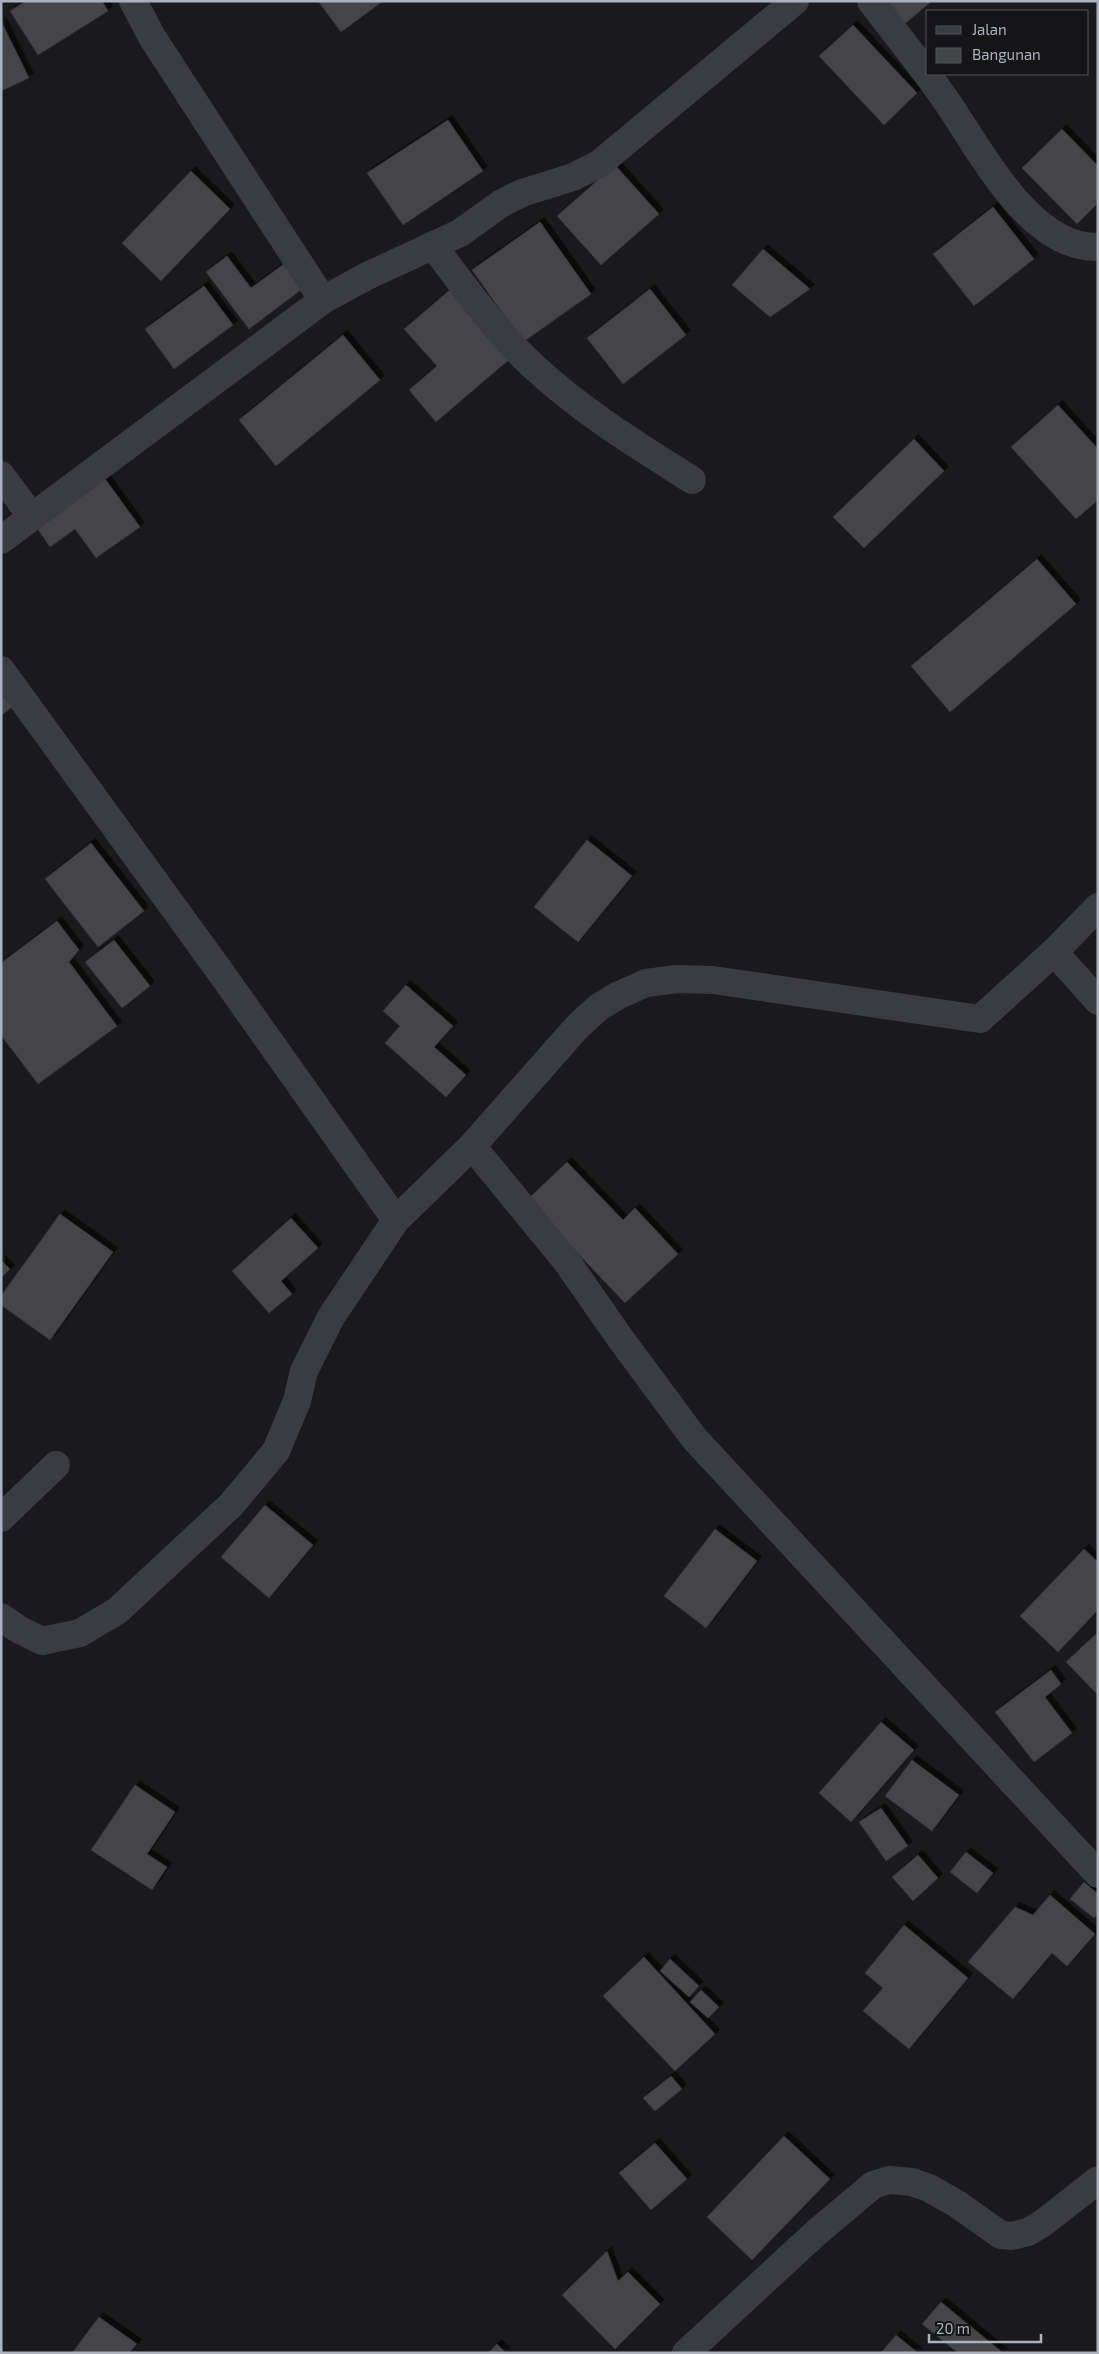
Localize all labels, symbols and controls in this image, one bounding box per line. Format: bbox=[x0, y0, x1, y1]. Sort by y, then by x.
legend bbox=[926, 10, 1089, 75]
text: Jalan bbox=[972, 20, 1007, 38]
text: Bangunan bbox=[972, 45, 1041, 63]
scale bar bbox=[929, 2312, 1042, 2344]
text: 20 m bbox=[936, 2319, 970, 2337]

